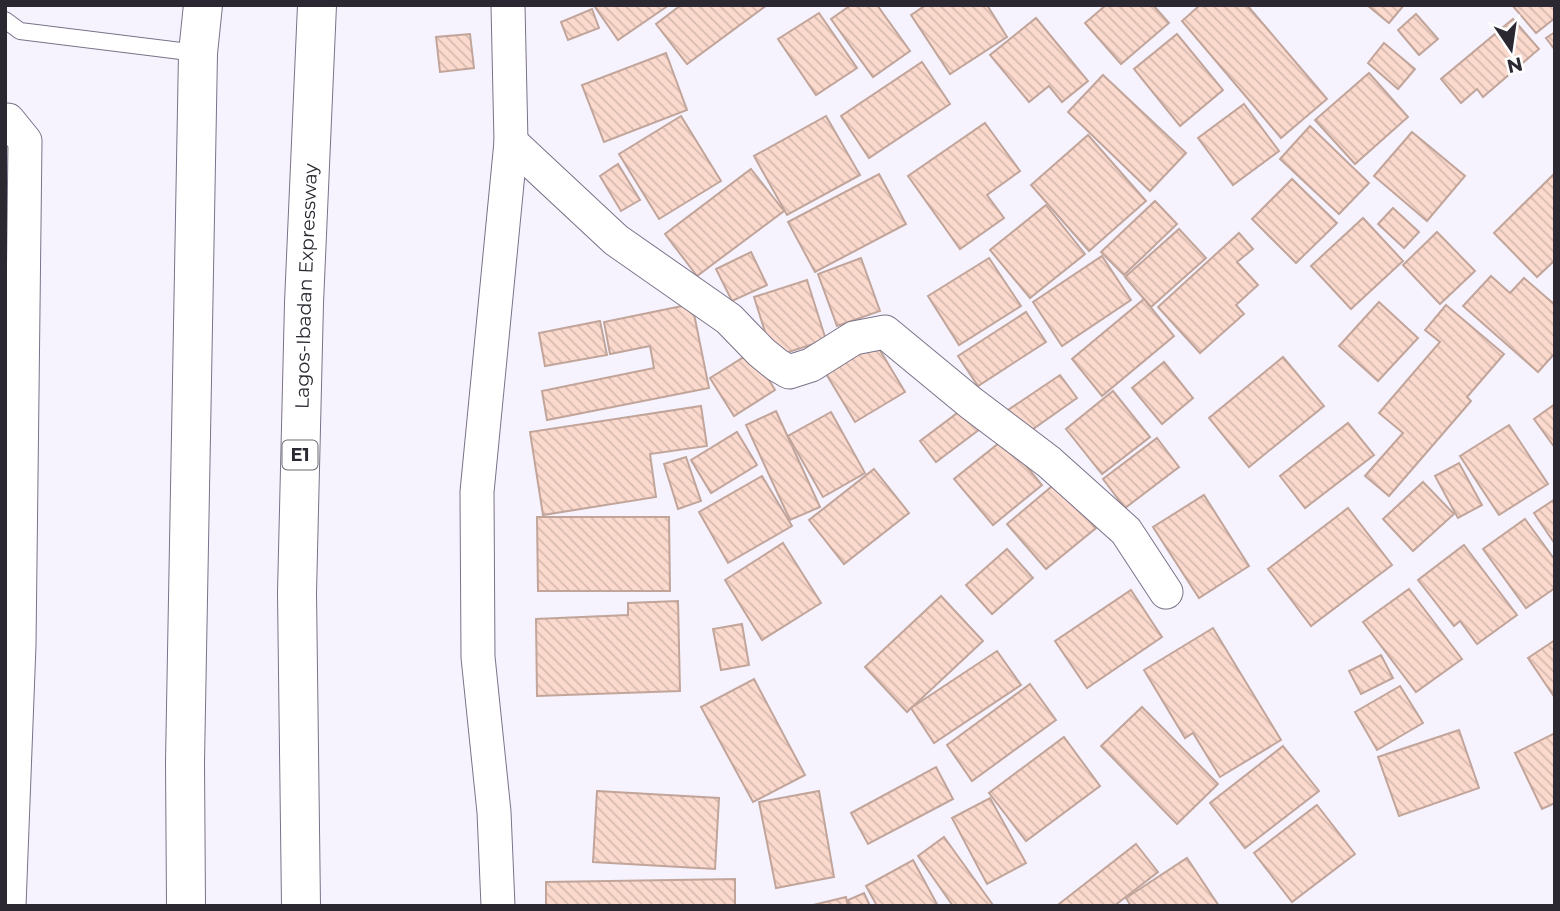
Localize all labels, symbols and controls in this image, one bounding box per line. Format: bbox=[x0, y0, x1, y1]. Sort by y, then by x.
north arrow bbox=[1476, 14, 1546, 84]
text: N bbox=[1505, 52, 1525, 78]
street label: Lagos-Ibadan Expressway bbox=[290, 162, 322, 409]
road number: E1 bbox=[282, 440, 318, 470]

